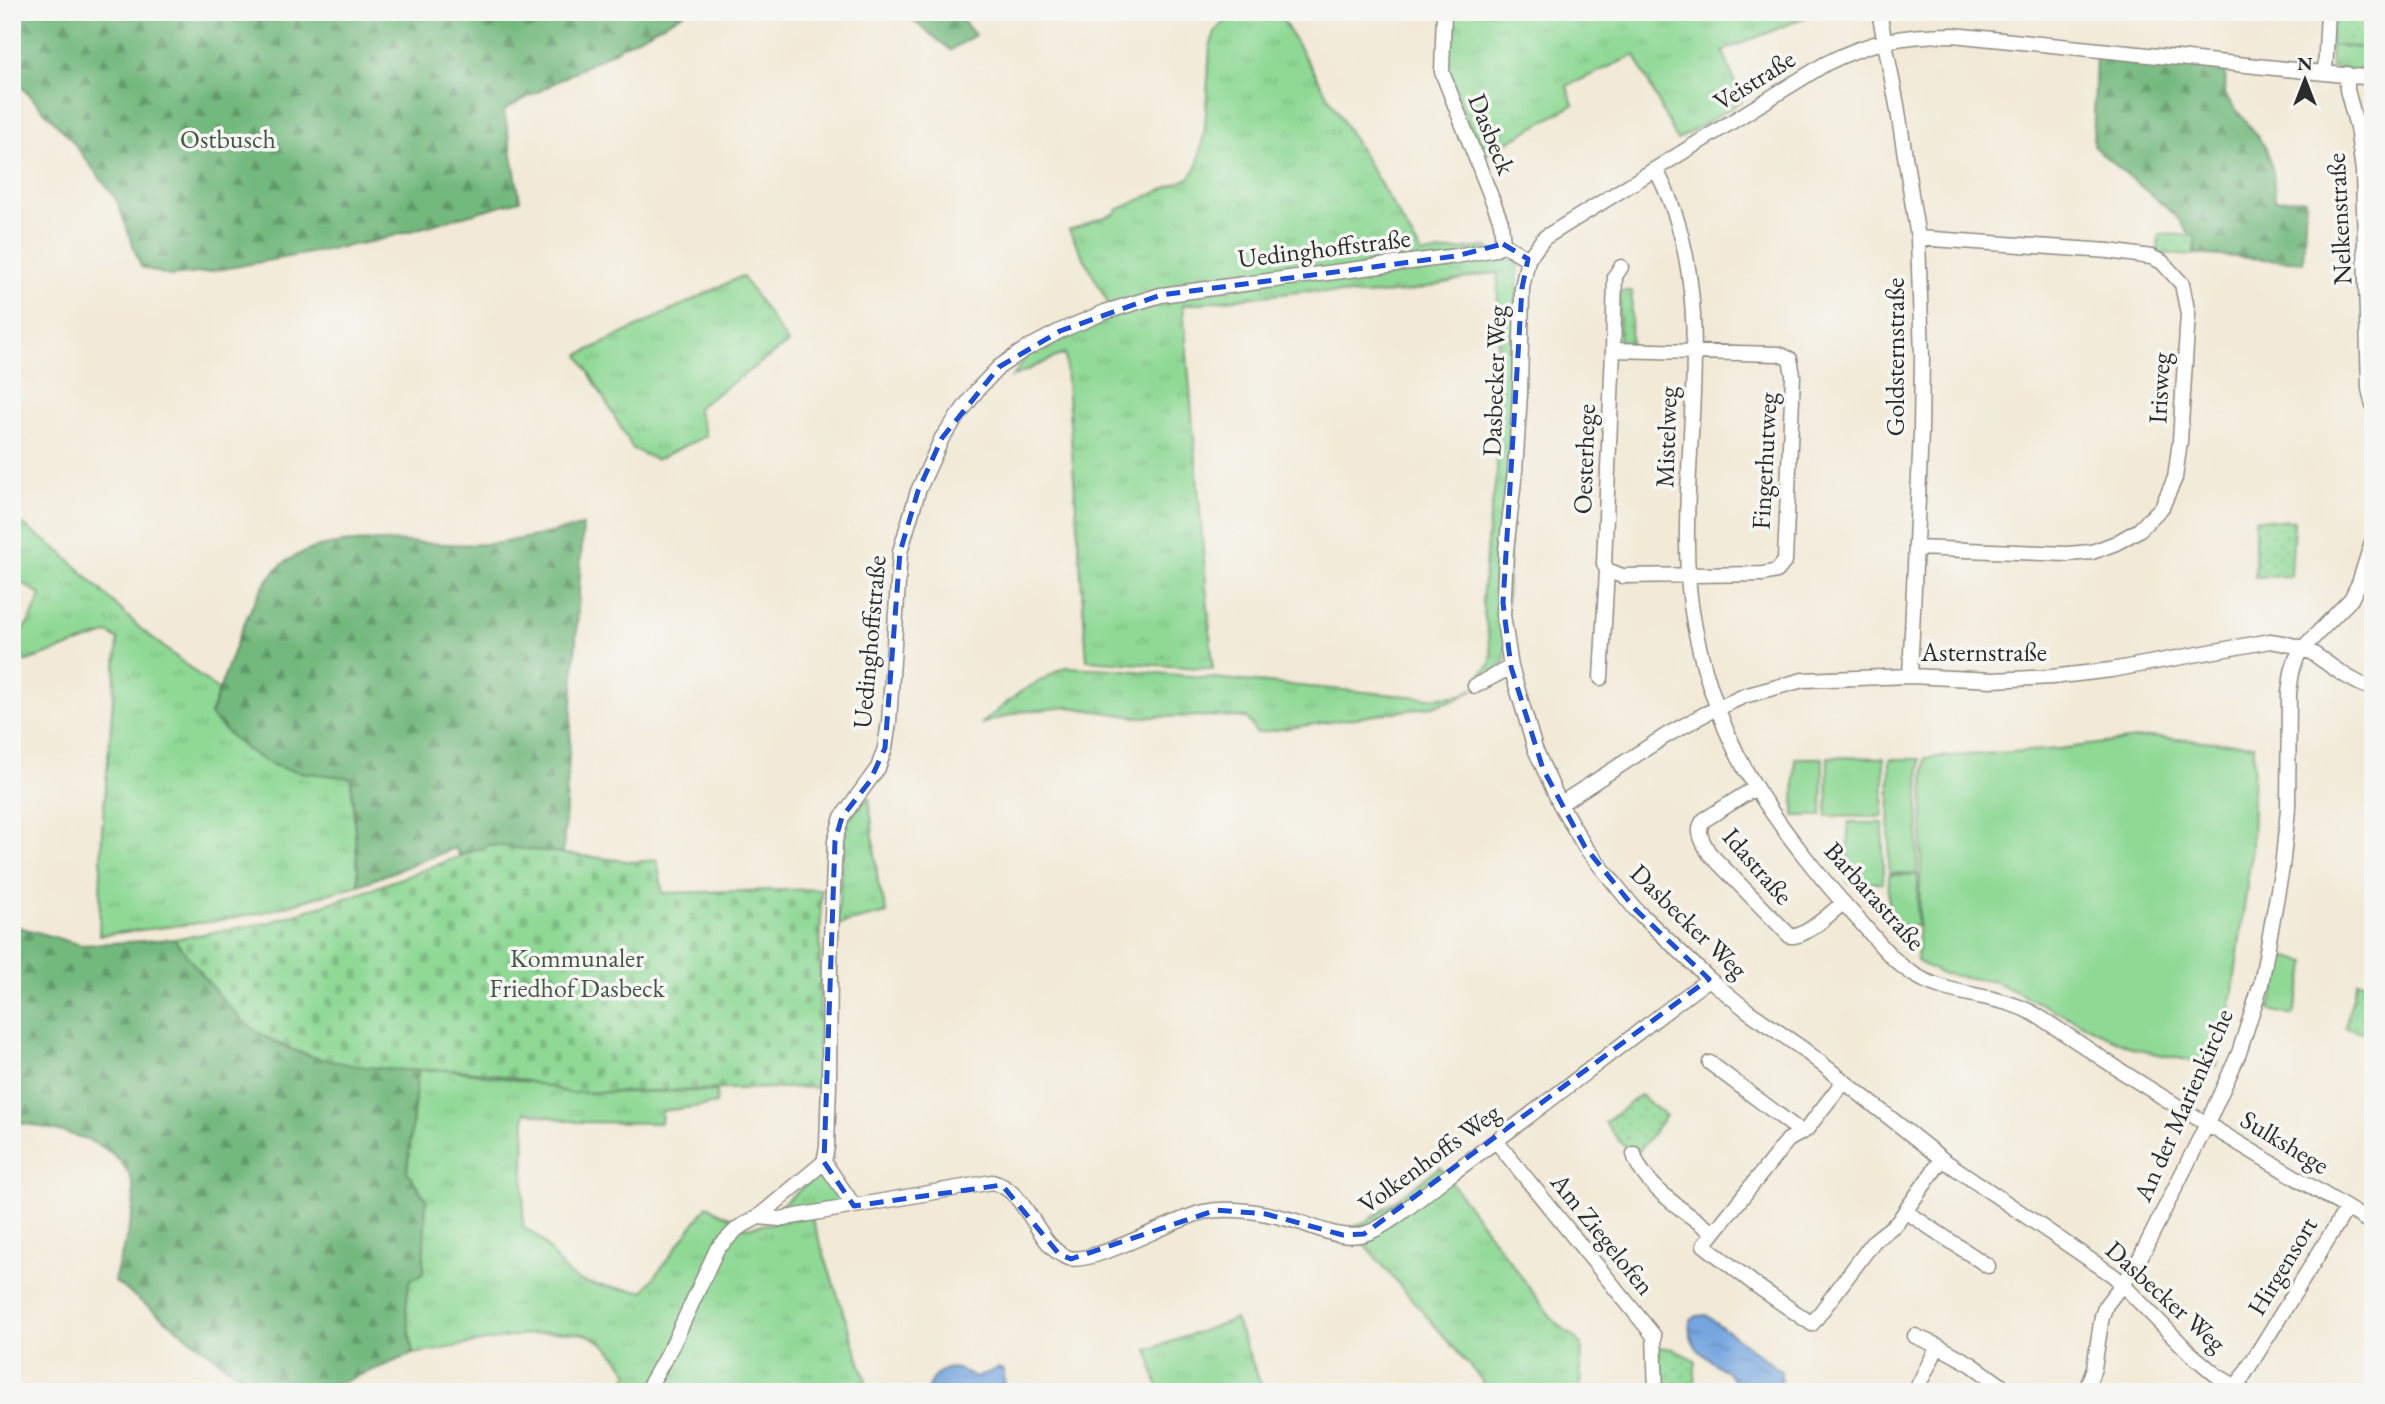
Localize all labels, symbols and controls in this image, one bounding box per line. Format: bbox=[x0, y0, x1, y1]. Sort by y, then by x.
street label: Veistraße bbox=[1707, 42, 1801, 118]
north arrow bbox=[2270, 46, 2340, 116]
text: N bbox=[2297, 51, 2313, 76]
street label: Dasbeck bbox=[1460, 88, 1524, 180]
park label: Ostbusch bbox=[180, 122, 276, 156]
street label: Nelkenstraße bbox=[2319, 152, 2359, 286]
street label: Uedinghoffstraße bbox=[1236, 221, 1412, 275]
street label: Goldsternstraße bbox=[1878, 278, 1912, 436]
street label: Dasbecker Weg bbox=[1474, 304, 1514, 457]
street label: Irisweg bbox=[2140, 351, 2178, 424]
street label: Mistelweg bbox=[1647, 385, 1685, 488]
street label: Fingerhutweg bbox=[1743, 391, 1785, 531]
street label: Oesterhege bbox=[1565, 403, 1603, 515]
street label: Uedinghoffstraße bbox=[844, 554, 894, 730]
street label: Asternstraße bbox=[1920, 635, 2047, 669]
street label: Idastraße bbox=[1715, 820, 1801, 912]
street label: Barbarastraße bbox=[1817, 834, 1933, 958]
street label: Dasbecker Weg bbox=[1623, 856, 1756, 986]
park label: Kommunaler Friedhof Dasbeck bbox=[489, 941, 666, 1005]
street label: An der Marienkirche bbox=[2125, 1003, 2241, 1208]
street label: Volkenhoffs Weg bbox=[1351, 1095, 1507, 1221]
street label: Sulkshege bbox=[2234, 1102, 2336, 1182]
street label: Am Ziegelofen bbox=[1543, 1165, 1663, 1302]
street label: Hirgensort bbox=[2239, 1210, 2325, 1322]
street label: Dasbecker Weg bbox=[2098, 1233, 2234, 1360]

